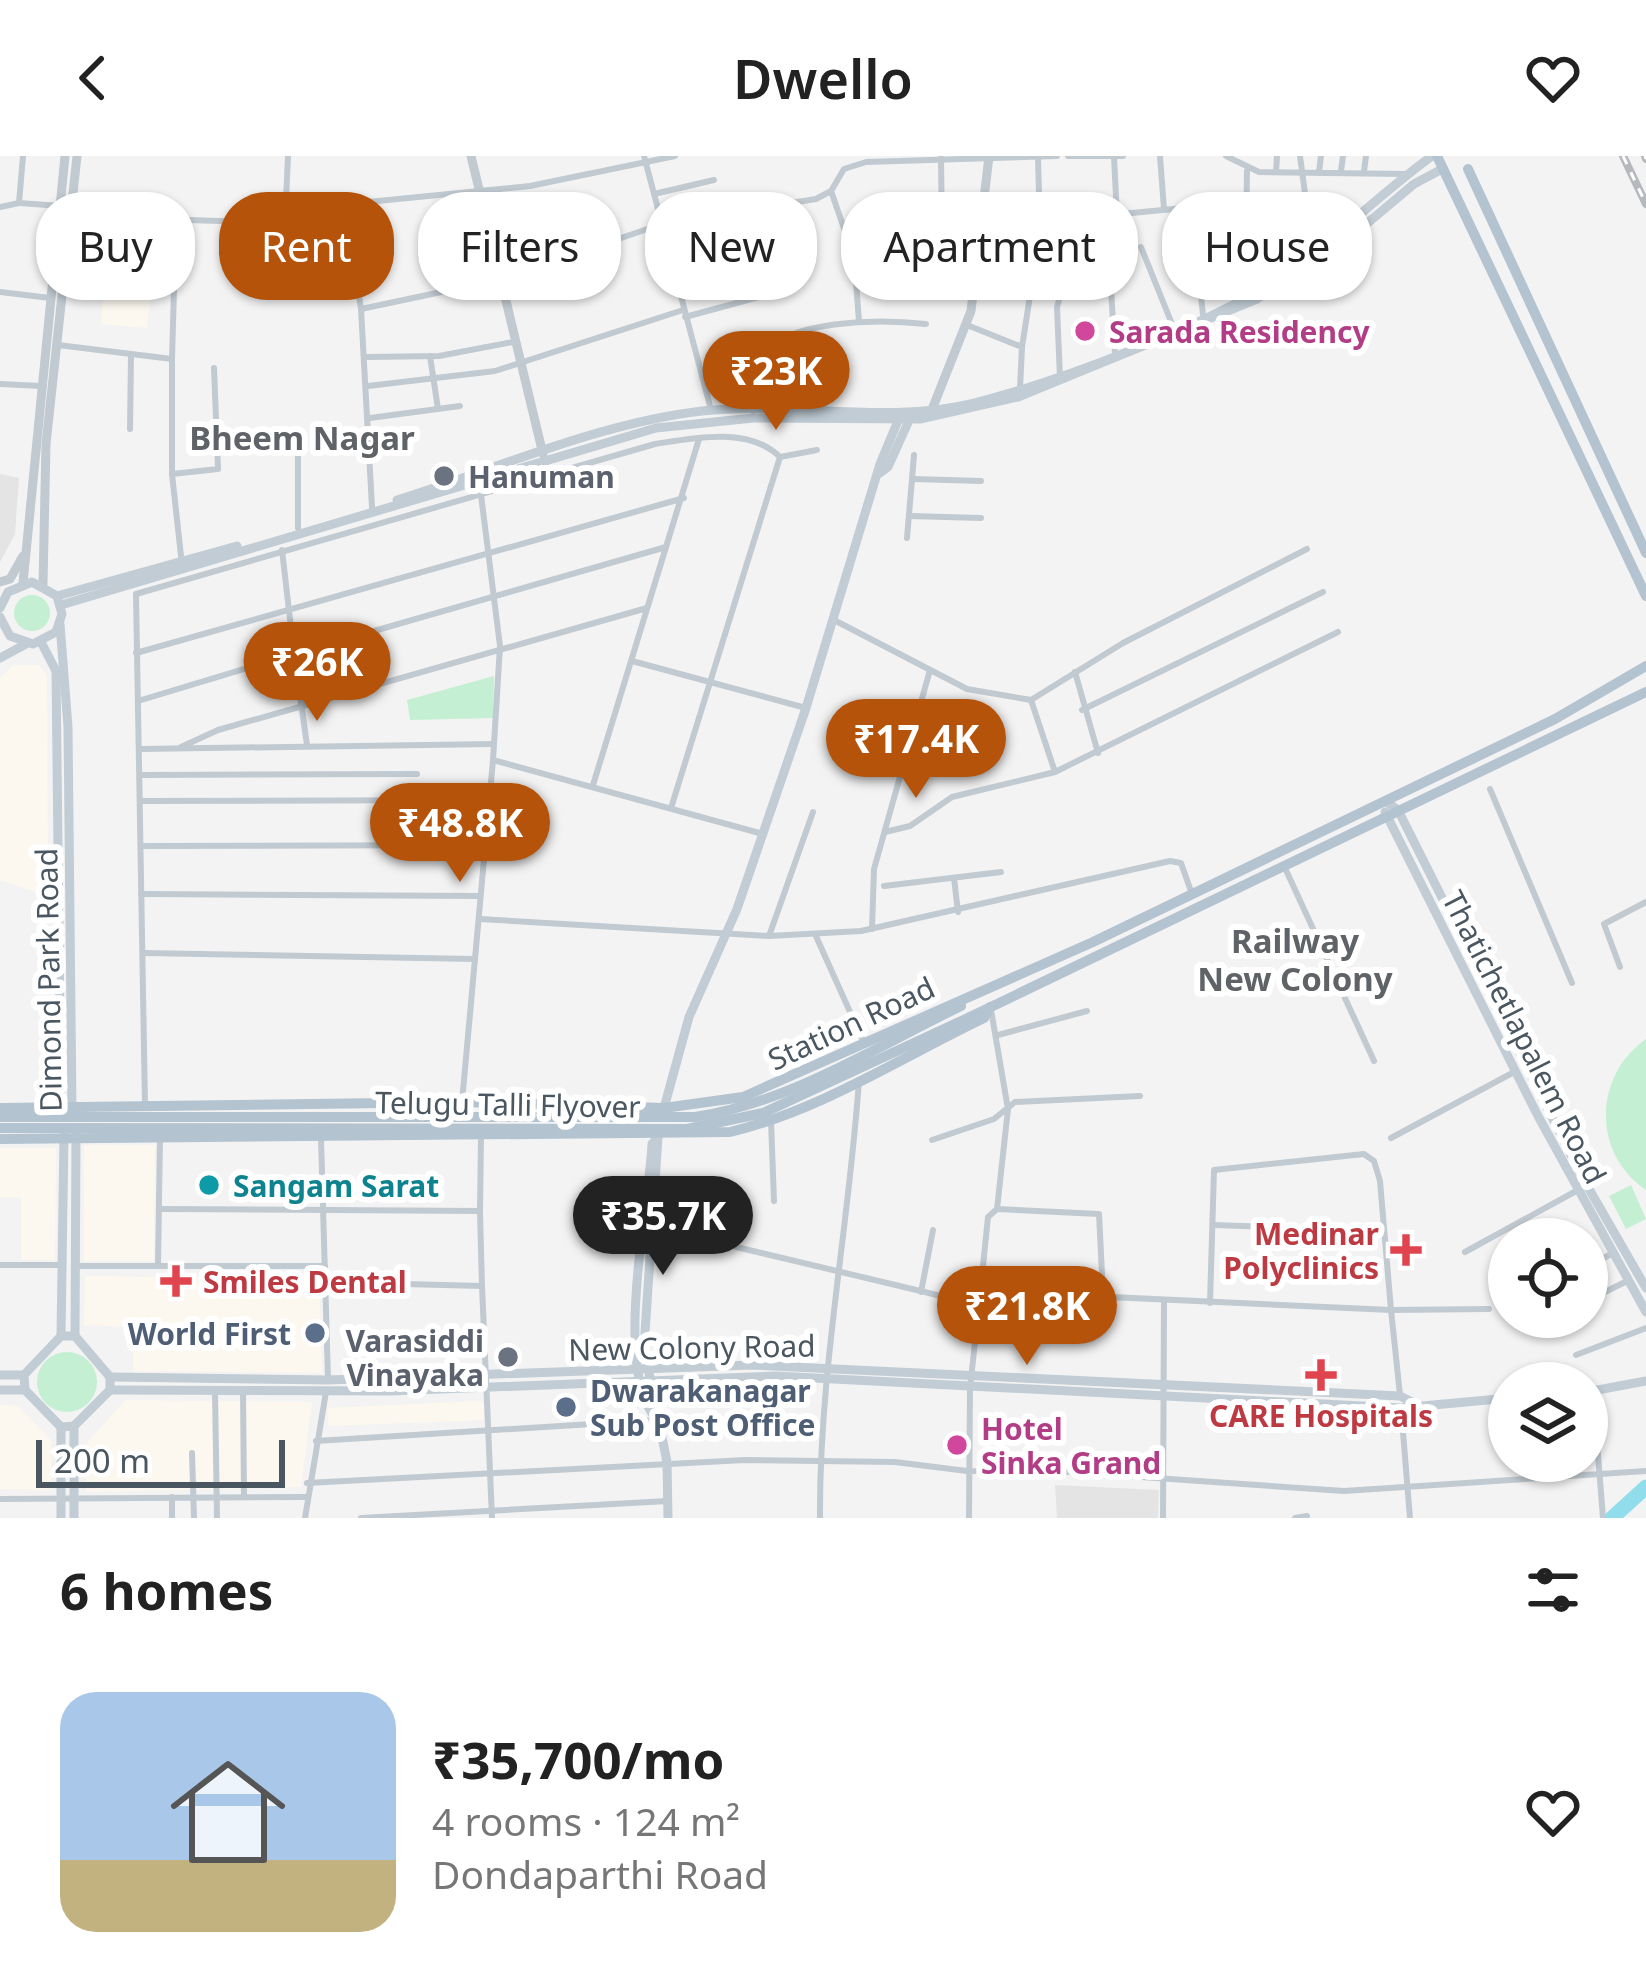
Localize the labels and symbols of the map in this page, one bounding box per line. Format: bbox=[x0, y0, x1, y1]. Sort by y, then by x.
place label: Sarada Residency bbox=[1109, 311, 1370, 352]
marker: Sarada Residency bbox=[1072, 318, 1098, 344]
pin: ₹23K bbox=[705, 331, 847, 433]
district label: Bheem Nagar bbox=[189, 415, 415, 460]
place label: Hanuman bbox=[468, 456, 615, 497]
marker: Hanuman bbox=[431, 463, 457, 489]
pin: ₹26K bbox=[246, 622, 388, 724]
pin: ₹17.4K bbox=[818, 699, 1014, 801]
pin: ₹48.8K bbox=[362, 783, 558, 885]
street label: Dimond Park Road bbox=[25, 848, 71, 1112]
street label: Thatichetlapalem Road bbox=[1433, 883, 1617, 1191]
district label: Railway New Colony bbox=[1197, 918, 1393, 1001]
street label: Station Road bbox=[761, 967, 941, 1079]
street label: Telugu Talli Flyover bbox=[375, 1081, 641, 1127]
place label: Sangam Sarat bbox=[233, 1165, 439, 1206]
marker: Sangam Sarat bbox=[196, 1172, 222, 1198]
pin: ₹35.7K bbox=[565, 1176, 761, 1278]
place label: Medinar Polyclinics bbox=[1223, 1213, 1380, 1288]
marker: Medinar Polyclinics bbox=[1390, 1234, 1422, 1266]
place label: Smiles Dental bbox=[203, 1261, 407, 1302]
marker: Smiles Dental bbox=[160, 1265, 192, 1297]
pin: ₹21.8K bbox=[929, 1266, 1125, 1368]
place label: World First bbox=[128, 1313, 291, 1354]
marker: World First bbox=[302, 1320, 328, 1346]
place label: Varasiddi Vinayaka bbox=[345, 1320, 484, 1395]
street label: New Colony Road bbox=[568, 1324, 816, 1370]
marker: Varasiddi Vinayaka bbox=[495, 1344, 521, 1370]
marker: CARE Hospitals bbox=[1305, 1359, 1337, 1391]
place label: Dwarakanagar Sub Post Office bbox=[590, 1370, 815, 1445]
marker: Dwarakanagar Sub Post Office bbox=[553, 1394, 579, 1420]
place label: CARE Hospitals bbox=[1209, 1395, 1433, 1436]
place label: Hotel Sinka Grand bbox=[981, 1408, 1161, 1483]
marker: Hotel Sinka Grand bbox=[944, 1432, 970, 1458]
scale bar bbox=[36, 1434, 285, 1487]

